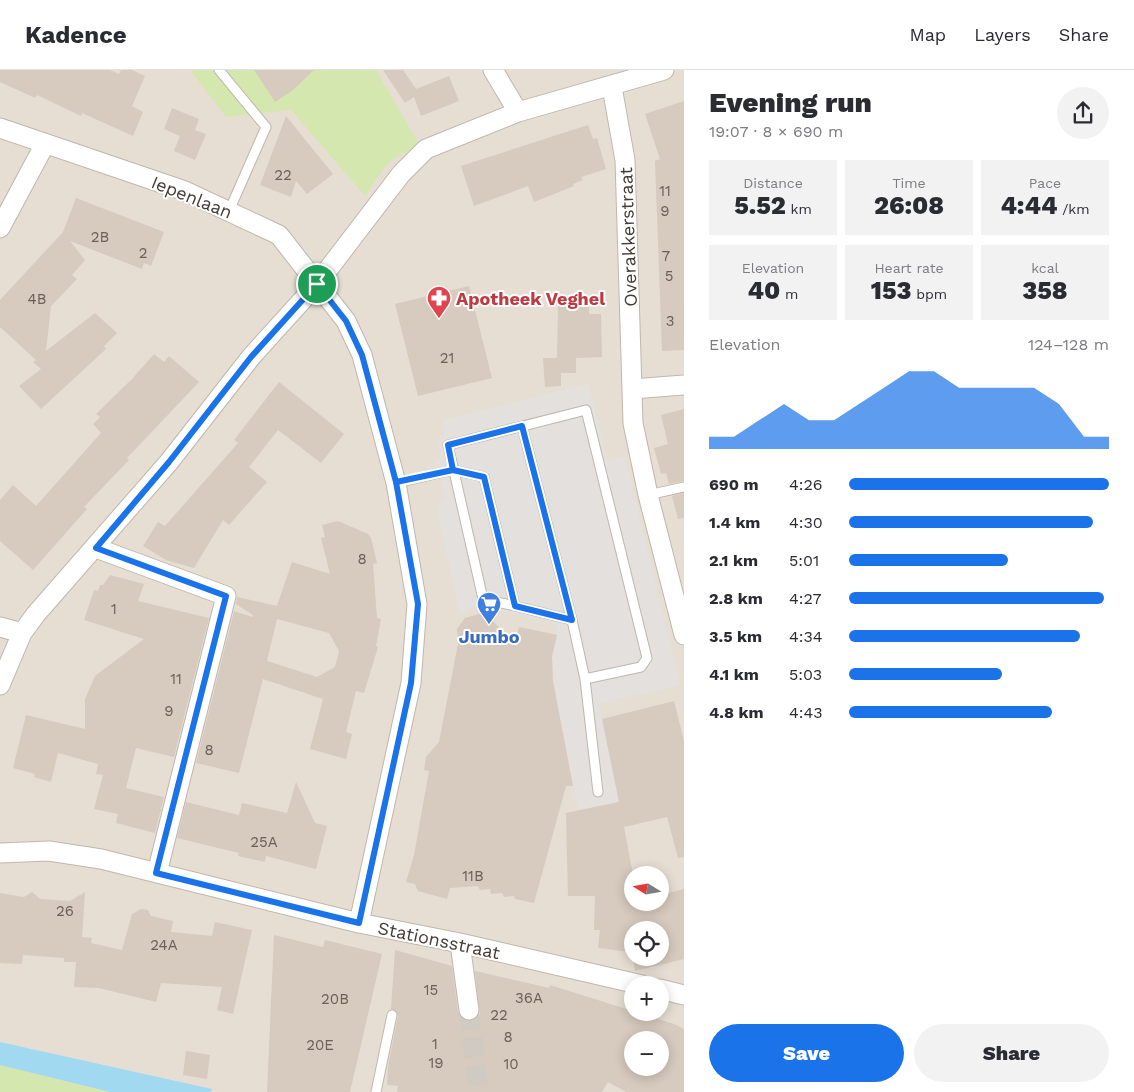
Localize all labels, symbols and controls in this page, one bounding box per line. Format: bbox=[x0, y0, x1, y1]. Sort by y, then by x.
text: Kadence bbox=[25, 21, 127, 49]
text: Map bbox=[909, 24, 946, 45]
text: Layers bbox=[974, 24, 1031, 45]
text: Share bbox=[1059, 24, 1109, 45]
text: Evening run bbox=[709, 86, 872, 119]
button: share bbox=[1057, 87, 1109, 139]
text: 19:07 · 8 × 690 m bbox=[709, 122, 843, 141]
house number: 22 bbox=[274, 166, 292, 184]
street label: Overakkerstraat bbox=[615, 166, 641, 307]
street label: Iepenlaan bbox=[148, 171, 236, 223]
text: Distance bbox=[743, 175, 803, 191]
text: Time bbox=[892, 175, 926, 191]
text: Pace bbox=[1029, 175, 1061, 191]
house number: 11 bbox=[659, 182, 671, 200]
text: 5.52 bbox=[734, 191, 786, 220]
text: 26:08 bbox=[874, 191, 944, 220]
text: 4:44 bbox=[1000, 191, 1057, 220]
text: km bbox=[786, 201, 812, 217]
text: /km bbox=[1057, 201, 1090, 217]
house number: 9 bbox=[660, 202, 670, 220]
house number: 2B bbox=[91, 228, 109, 246]
house number: 2 bbox=[139, 244, 147, 262]
house number: 7 bbox=[662, 247, 670, 265]
text: Elevation bbox=[742, 260, 804, 276]
text: Heart rate bbox=[874, 260, 944, 276]
text: kcal bbox=[1031, 260, 1059, 276]
pin bbox=[296, 263, 338, 305]
house number: 5 bbox=[665, 267, 673, 285]
icon: arrive bbox=[303, 270, 331, 298]
text: 40 bbox=[748, 276, 780, 305]
text: 153 bbox=[871, 276, 911, 305]
text: 358 bbox=[1022, 276, 1068, 305]
pharmacy icon: Apotheek Veghel bbox=[426, 285, 452, 319]
text: m bbox=[780, 286, 798, 302]
text: bpm bbox=[911, 286, 947, 302]
place label: Apotheek Veghel bbox=[456, 288, 605, 309]
house number: 4B bbox=[28, 290, 46, 308]
house number: 3 bbox=[666, 312, 674, 330]
text: Elevation bbox=[709, 335, 780, 354]
text: 124–128 m bbox=[1028, 335, 1109, 354]
house number: 21 bbox=[440, 349, 454, 367]
text: 690 m bbox=[709, 475, 759, 494]
text: 4:26 bbox=[789, 475, 823, 494]
text: 1.4 km bbox=[709, 513, 760, 532]
text: 4:30 bbox=[789, 513, 823, 532]
house number: 8 bbox=[357, 550, 367, 568]
text: 2.1 km bbox=[709, 551, 758, 570]
text: 5:01 bbox=[789, 551, 819, 570]
text: 2.8 km bbox=[709, 589, 763, 608]
text: 4:27 bbox=[789, 589, 822, 608]
supermarket icon: Jumbo bbox=[476, 591, 502, 625]
house number: 1 bbox=[111, 600, 117, 618]
place label: Jumbo bbox=[458, 626, 520, 647]
text: 3.5 km bbox=[709, 627, 762, 646]
text: 4:34 bbox=[789, 627, 823, 646]
text: 4.1 km bbox=[709, 665, 759, 684]
text: 5:03 bbox=[789, 665, 822, 684]
house number: 11 bbox=[170, 670, 182, 688]
house number: 9 bbox=[164, 702, 174, 720]
text: 4.8 km bbox=[709, 703, 764, 722]
text: 4:43 bbox=[789, 703, 823, 722]
house number: 8 bbox=[204, 741, 214, 759]
house number: 25A bbox=[250, 833, 278, 851]
north arrow bbox=[624, 866, 669, 911]
map controls bbox=[624, 866, 669, 1076]
house number: 11B bbox=[462, 867, 484, 885]
house number: 26 bbox=[56, 902, 74, 920]
street label: Stationsstraat bbox=[376, 917, 502, 963]
button: locate bbox=[624, 921, 669, 966]
house number: 24A bbox=[150, 936, 178, 954]
button: + bbox=[624, 976, 669, 1021]
house number: 15 bbox=[424, 981, 438, 999]
house number: 36A bbox=[515, 989, 543, 1007]
house number: 20B bbox=[321, 990, 349, 1008]
house number: 22 bbox=[490, 1006, 508, 1024]
button: Save bbox=[709, 1024, 904, 1082]
button: Share bbox=[914, 1024, 1109, 1082]
house number: 8 bbox=[503, 1028, 513, 1046]
button: − bbox=[624, 1031, 669, 1076]
house number: 1 bbox=[432, 1035, 438, 1053]
house number: 20E bbox=[306, 1036, 334, 1054]
house number: 19 bbox=[428, 1054, 444, 1072]
house number: 10 bbox=[503, 1055, 519, 1073]

